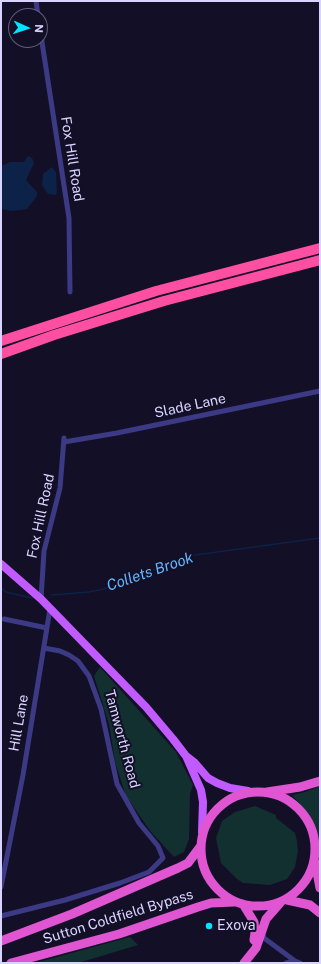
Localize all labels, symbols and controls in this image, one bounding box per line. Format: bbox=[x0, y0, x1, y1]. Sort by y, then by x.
north arrow bbox=[8, 8, 48, 48]
text: N bbox=[33, 24, 45, 33]
street label: Fox Hill Road bbox=[57, 115, 87, 203]
street label: Slade Lane bbox=[153, 390, 227, 422]
street label: Fox Hill Road bbox=[24, 472, 58, 560]
water label: Collets Brook bbox=[104, 549, 196, 595]
street label: Tamworth Road bbox=[101, 688, 143, 790]
street label: Hill Lane bbox=[6, 693, 32, 753]
street label: Sutton Coldfield Bypass bbox=[41, 886, 195, 948]
place label: Exova bbox=[217, 918, 256, 934]
marker: Exova bbox=[204, 921, 214, 931]

